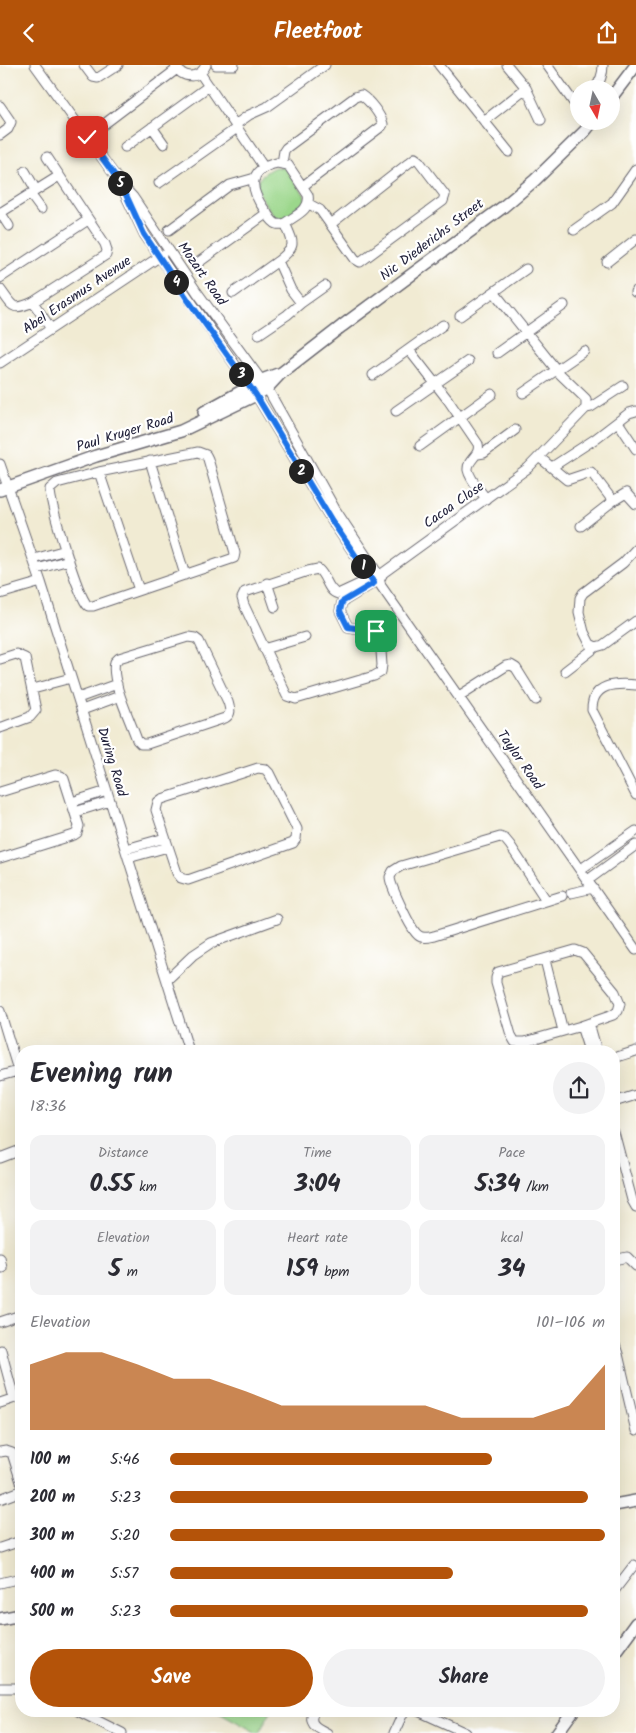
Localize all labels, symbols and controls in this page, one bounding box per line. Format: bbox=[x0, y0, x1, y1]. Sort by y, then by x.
text: Fleetfoot bbox=[274, 15, 362, 50]
icon: back bbox=[15, 19, 43, 47]
icon: share bbox=[593, 19, 621, 47]
north arrow bbox=[570, 80, 620, 130]
map controls bbox=[570, 80, 620, 130]
pin bbox=[66, 116, 108, 158]
icon: check bbox=[73, 123, 101, 151]
pin: 5 bbox=[108, 171, 132, 195]
text: 5 bbox=[117, 172, 124, 194]
street label: Nic Diederichs Street bbox=[375, 193, 489, 287]
street label: Mozart Road bbox=[172, 237, 233, 311]
street label: Abel Erasmus Avenue bbox=[18, 250, 136, 340]
pin: 4 bbox=[164, 269, 188, 295]
text: 4 bbox=[173, 271, 180, 293]
pin: 3 bbox=[228, 361, 254, 387]
text: 3 bbox=[238, 363, 245, 385]
street label: Paul Kruger Road bbox=[74, 407, 177, 458]
pin: 2 bbox=[288, 459, 314, 483]
text: 2 bbox=[297, 460, 306, 482]
street label: Cacoa Close bbox=[419, 475, 490, 534]
pin: 1 bbox=[350, 553, 376, 579]
text: 1 bbox=[361, 555, 366, 577]
pin bbox=[355, 610, 397, 652]
icon: arrive bbox=[362, 617, 390, 645]
street label: During Road bbox=[91, 725, 133, 800]
street label: Taylor Road bbox=[491, 726, 549, 795]
text: Evening run bbox=[30, 1052, 173, 1097]
button: share bbox=[553, 1062, 605, 1114]
text: 18:36 bbox=[30, 1094, 67, 1119]
text: Distance bbox=[98, 1142, 148, 1164]
text: Time bbox=[303, 1142, 332, 1164]
text: Pace bbox=[498, 1142, 525, 1164]
text: 0.55 bbox=[89, 1164, 134, 1204]
text: 3:04 bbox=[294, 1164, 341, 1204]
text: 5:34 bbox=[475, 1164, 521, 1204]
text: km bbox=[134, 1176, 157, 1198]
text: /km bbox=[521, 1176, 549, 1198]
text: Elevation bbox=[97, 1227, 150, 1249]
text: Heart rate bbox=[287, 1227, 348, 1249]
text: kcal bbox=[500, 1227, 523, 1249]
text: 5 bbox=[108, 1249, 121, 1289]
text: 159 bbox=[286, 1249, 319, 1289]
text: 34 bbox=[498, 1249, 525, 1289]
text: m bbox=[121, 1261, 138, 1283]
text: bpm bbox=[319, 1261, 349, 1283]
text: Elevation bbox=[30, 1310, 91, 1335]
text: 101–106 m bbox=[536, 1310, 605, 1335]
text: 100 m bbox=[30, 1447, 71, 1472]
text: 5:46 bbox=[110, 1447, 140, 1472]
text: 200 m bbox=[30, 1485, 75, 1510]
text: 5:23 bbox=[110, 1485, 141, 1510]
text: 300 m bbox=[30, 1523, 74, 1548]
text: 5:20 bbox=[110, 1523, 140, 1548]
text: 400 m bbox=[30, 1561, 74, 1586]
text: 5:57 bbox=[110, 1561, 139, 1586]
text: 500 m bbox=[30, 1599, 74, 1624]
text: 5:23 bbox=[110, 1599, 141, 1624]
button: Save bbox=[30, 1649, 313, 1707]
button: Share bbox=[323, 1649, 605, 1707]

